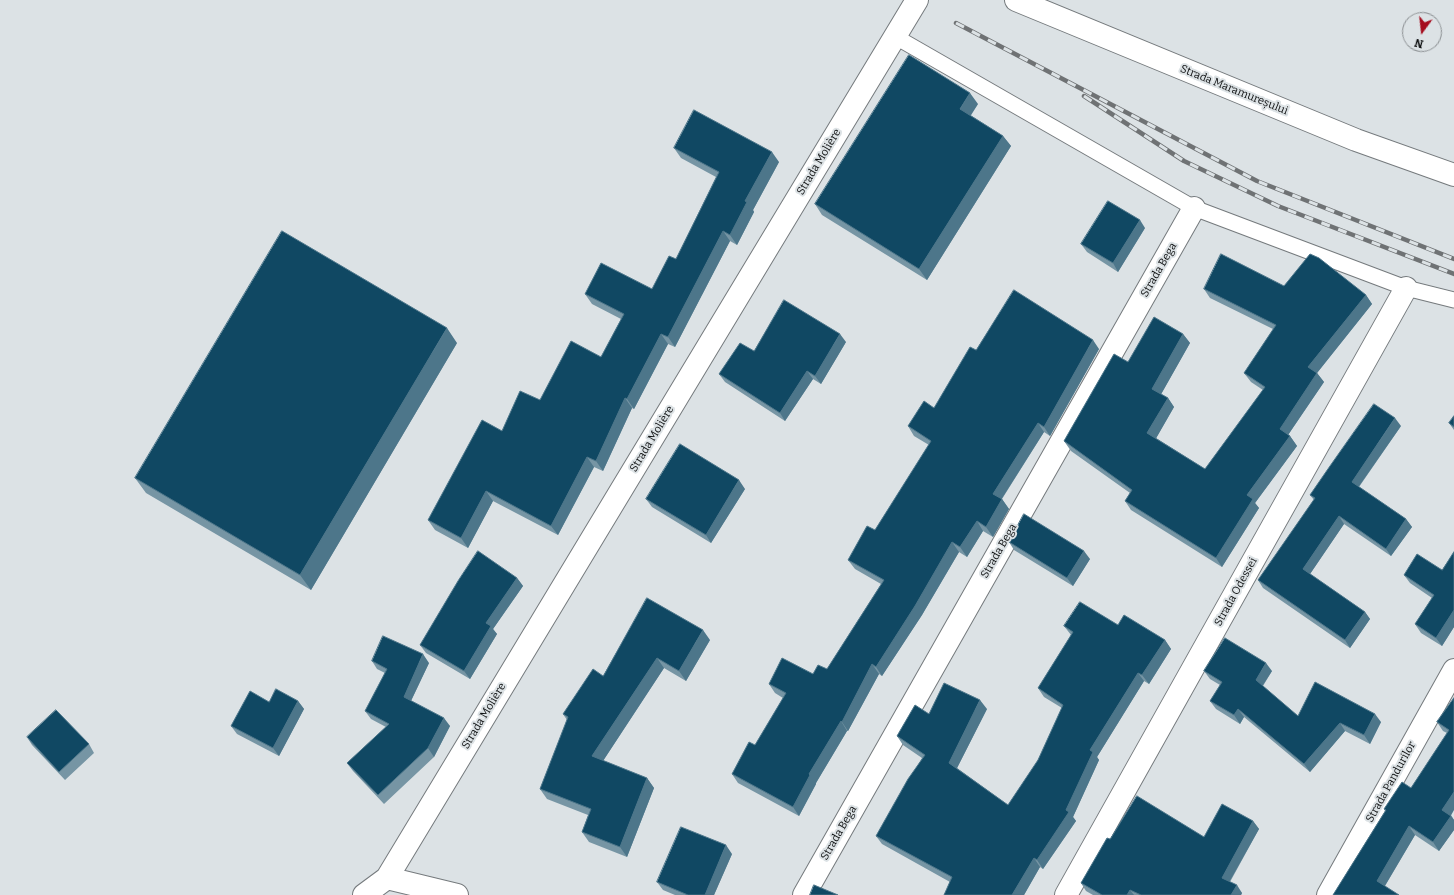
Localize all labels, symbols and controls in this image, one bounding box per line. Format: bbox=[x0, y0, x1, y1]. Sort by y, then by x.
north arrow bbox=[1402, 12, 1442, 52]
text: N bbox=[1413, 36, 1425, 50]
street label: Strada Maramureșului bbox=[1178, 62, 1290, 118]
street label: Strada Molière bbox=[794, 127, 844, 197]
street label: Strada Bega bbox=[1138, 240, 1180, 300]
street label: Strada Molière bbox=[627, 404, 677, 474]
street label: Strada Bega bbox=[978, 521, 1020, 581]
street label: Strada Odessei bbox=[1212, 556, 1260, 628]
street label: Strada Molière bbox=[459, 681, 509, 751]
street label: Strada Pandurilor bbox=[1363, 739, 1419, 825]
street label: Strada Bega bbox=[818, 803, 860, 863]

